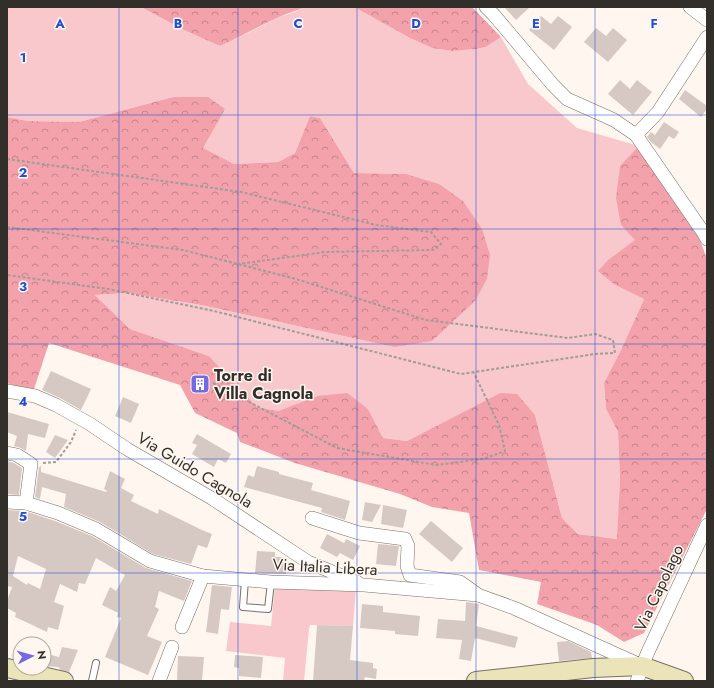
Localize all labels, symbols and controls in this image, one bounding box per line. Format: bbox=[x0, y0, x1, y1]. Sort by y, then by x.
text: A bbox=[54, 14, 65, 33]
text: B bbox=[174, 14, 183, 33]
text: C bbox=[293, 14, 303, 33]
text: D bbox=[411, 14, 421, 33]
text: E bbox=[532, 14, 540, 33]
text: F bbox=[650, 14, 658, 33]
text: 1 bbox=[20, 48, 26, 67]
text: 2 bbox=[19, 163, 27, 182]
text: 3 bbox=[19, 277, 27, 296]
place label: Torre di Villa Cagnola bbox=[213, 364, 313, 405]
building icon: Torre di Villa Cagnola bbox=[189, 373, 211, 395]
text: 4 bbox=[18, 392, 28, 411]
street label: Via Guido Cagnola bbox=[133, 426, 257, 514]
text: 5 bbox=[19, 507, 27, 526]
street label: Via Capolago bbox=[629, 541, 689, 635]
street label: Via Italia Libera bbox=[272, 553, 378, 581]
north arrow bbox=[12, 636, 52, 676]
text: N bbox=[34, 650, 50, 660]

